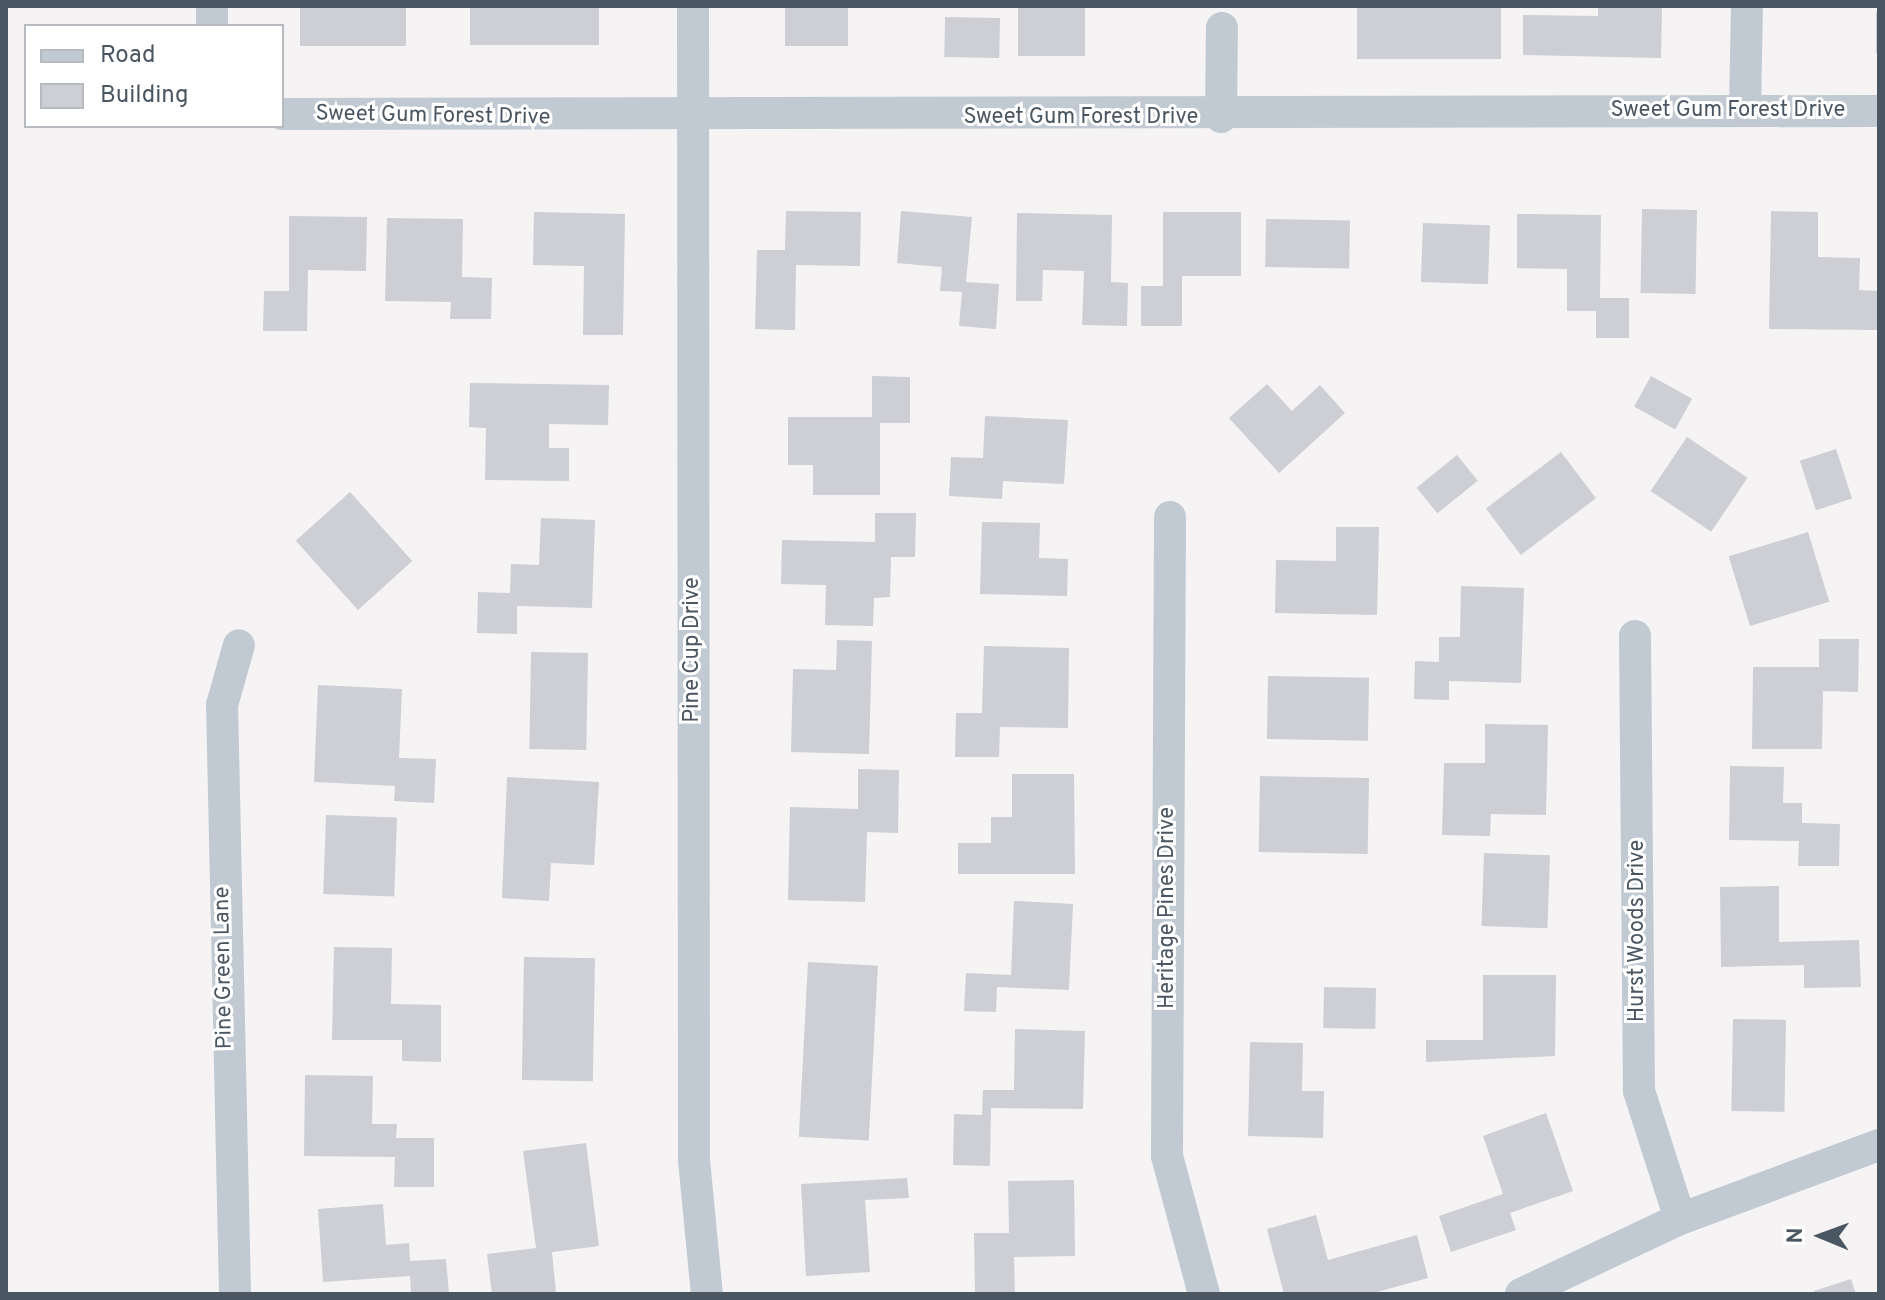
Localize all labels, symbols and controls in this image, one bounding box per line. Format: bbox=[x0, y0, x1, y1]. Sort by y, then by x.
legend bbox=[24, 24, 284, 128]
text: Road bbox=[100, 41, 156, 71]
text: Building bbox=[100, 81, 189, 111]
street label: Sweet Gum Forest Drive bbox=[1611, 98, 1845, 124]
street label: Sweet Gum Forest Drive bbox=[315, 101, 551, 131]
street label: Sweet Gum Forest Drive bbox=[964, 105, 1198, 131]
street label: Pine Cup Drive bbox=[680, 577, 706, 723]
street label: Heritage Pines Drive bbox=[1155, 807, 1181, 1009]
street label: Hurst Woods Drive bbox=[1625, 839, 1651, 1023]
street label: Pine Green Lane bbox=[209, 886, 239, 1050]
north arrow bbox=[1781, 1196, 1861, 1276]
text: N bbox=[1783, 1227, 1810, 1244]

